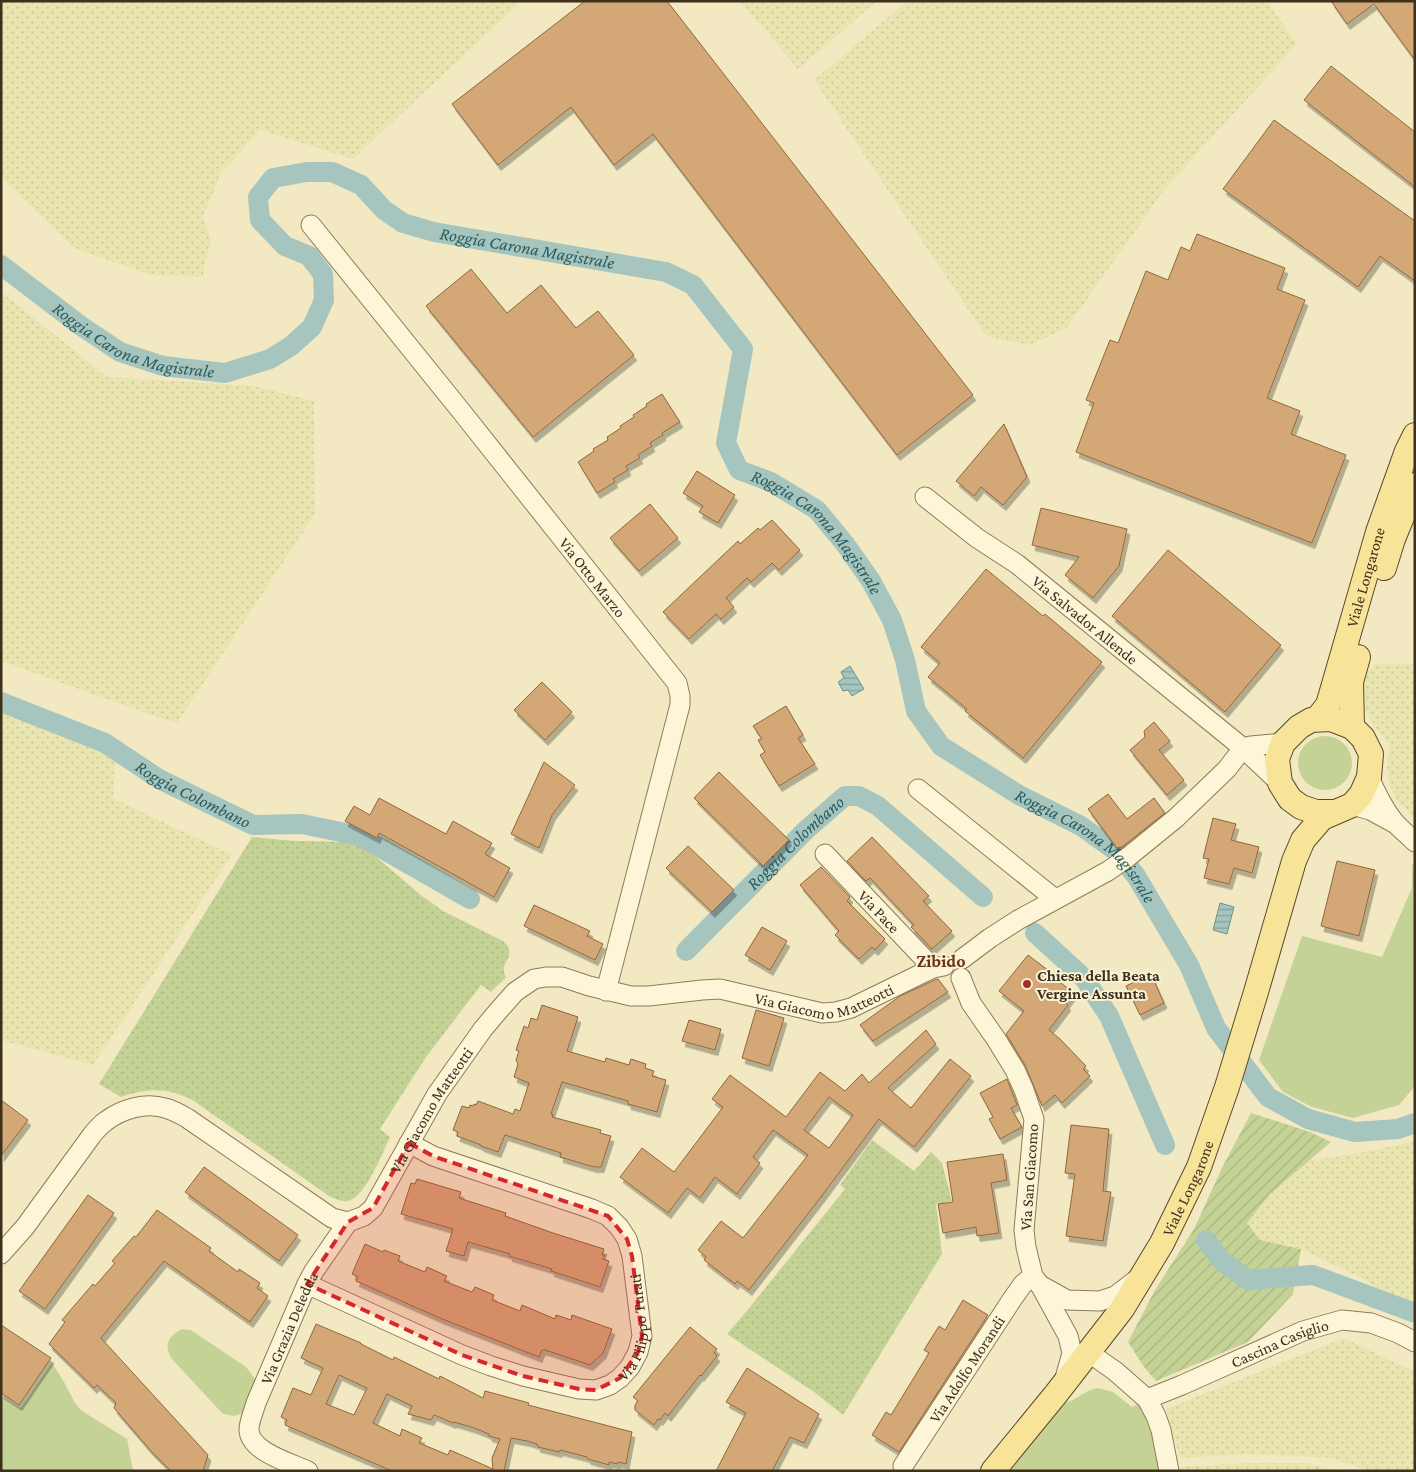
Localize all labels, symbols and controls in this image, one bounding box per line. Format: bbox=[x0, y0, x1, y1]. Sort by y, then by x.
water label: Roggia Carona Magistrale bbox=[438, 223, 616, 273]
water label: Roggia Carona Magistrale bbox=[49, 298, 216, 382]
water label: Roggia Carona Magistrale bbox=[749, 466, 886, 598]
street label: Viale Longarone bbox=[1342, 525, 1388, 629]
street label: Via Otto Marzo bbox=[556, 534, 630, 620]
street label: Via Salvador Allende bbox=[1029, 572, 1141, 668]
water label: Roggia Colombano bbox=[132, 756, 254, 832]
water label: Roggia Carona Magistrale bbox=[1012, 785, 1160, 907]
water label: Roggia Colombano bbox=[743, 791, 848, 894]
street label: Via Pace bbox=[855, 887, 903, 936]
district label: Zibido bbox=[916, 951, 966, 971]
place label: Chiesa della Beata Vergine Assunta bbox=[1036, 967, 1160, 1002]
marker: Chiesa della Beata Vergine Assunta bbox=[1021, 978, 1033, 990]
street label: Via Giacomo Matteotti bbox=[753, 980, 896, 1022]
street label: Via Giacomo Matteotti bbox=[386, 1044, 476, 1176]
street label: Via San Giacomo bbox=[1017, 1123, 1041, 1231]
street label: Viale Longarone bbox=[1158, 1138, 1216, 1239]
street label: Via Grazia Deledda bbox=[257, 1268, 321, 1387]
street label: Via Filippo Turati bbox=[614, 1273, 652, 1384]
street label: Via Adolfo Morandi bbox=[925, 1312, 1008, 1425]
street label: Cascina Casiglio bbox=[1228, 1316, 1330, 1371]

